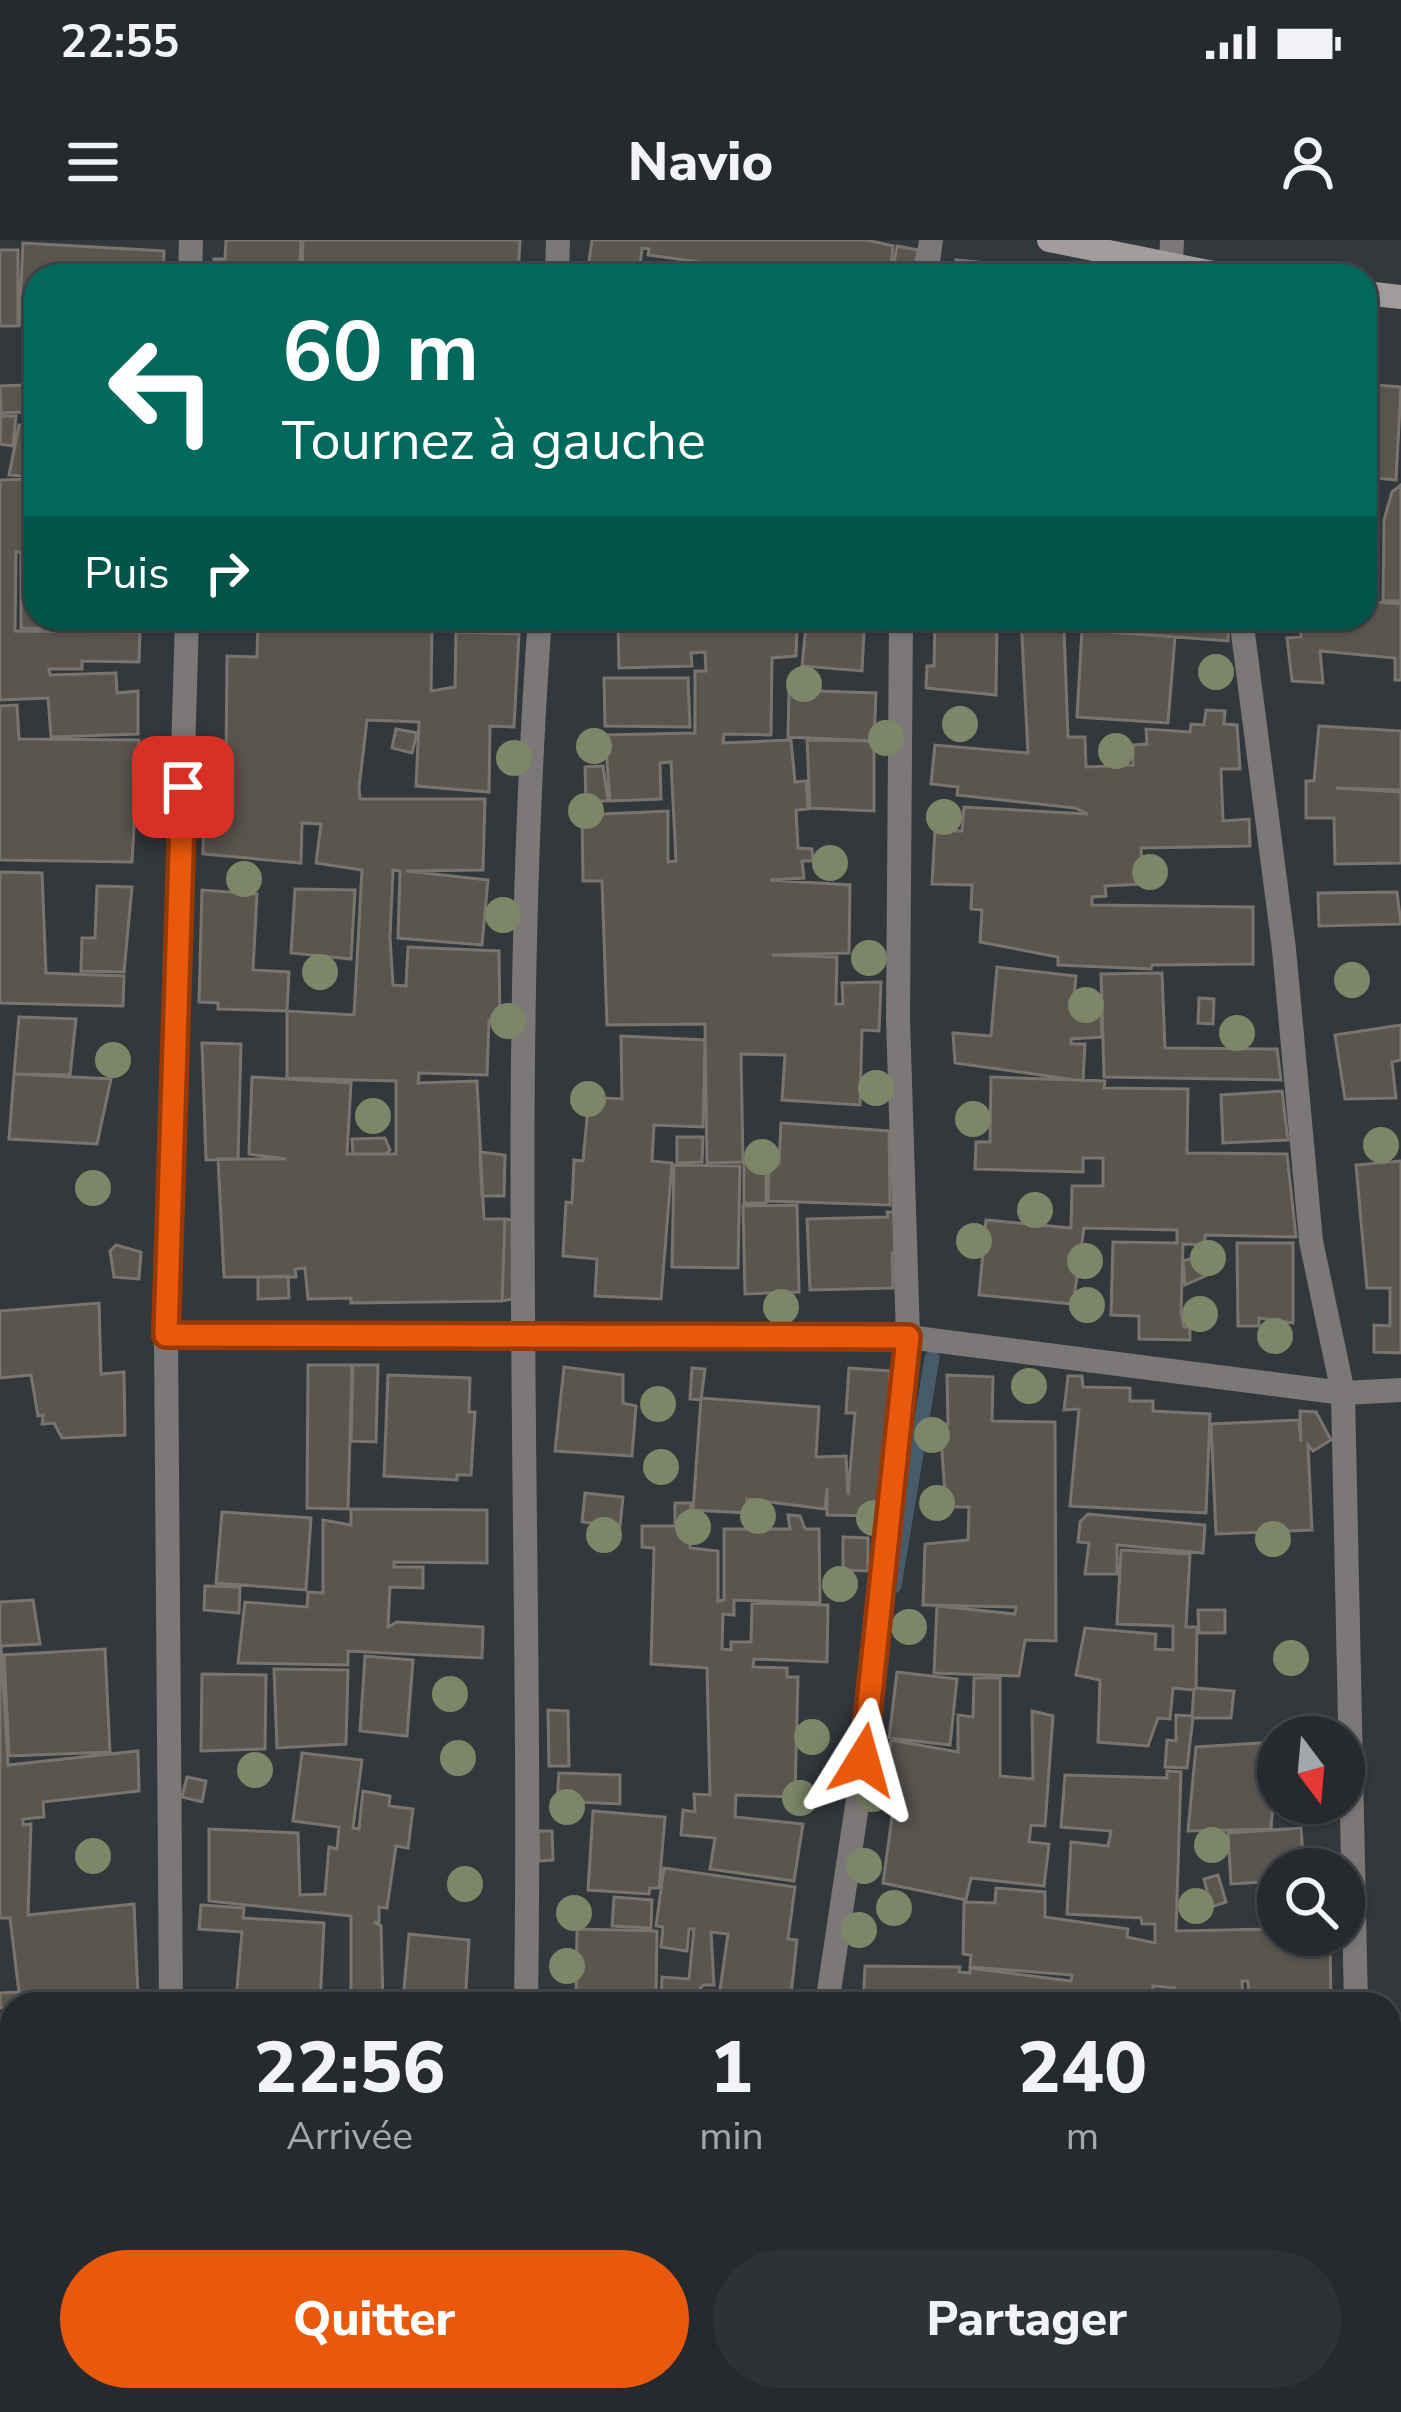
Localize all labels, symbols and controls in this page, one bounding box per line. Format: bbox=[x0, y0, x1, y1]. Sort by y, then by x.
text: 22:55 bbox=[60, 12, 179, 73]
text: Navio bbox=[628, 125, 773, 199]
icon: menu bbox=[60, 129, 126, 195]
icon: person bbox=[1275, 129, 1341, 195]
text: 60 m bbox=[282, 295, 479, 410]
icon: left bbox=[84, 312, 240, 468]
text: Tournez à gauche bbox=[282, 404, 706, 478]
icon: right bbox=[194, 540, 260, 606]
text: Puis bbox=[84, 543, 170, 604]
pin bbox=[132, 736, 234, 838]
icon: arrive bbox=[150, 754, 216, 820]
position arrow bbox=[800, 1697, 926, 1823]
north arrow bbox=[1257, 1716, 1365, 1824]
map controls bbox=[1257, 1716, 1365, 1956]
button: search bbox=[1257, 1848, 1365, 1956]
text: 22:56 bbox=[254, 2019, 445, 2117]
text: 1 bbox=[710, 2019, 753, 2117]
text: 240 bbox=[1018, 2019, 1147, 2117]
text: Arrivée bbox=[286, 2110, 413, 2163]
text: min bbox=[699, 2110, 764, 2163]
text: m bbox=[1066, 2110, 1099, 2163]
button: Quitter bbox=[60, 2250, 689, 2388]
button: Partager bbox=[713, 2250, 1341, 2388]

